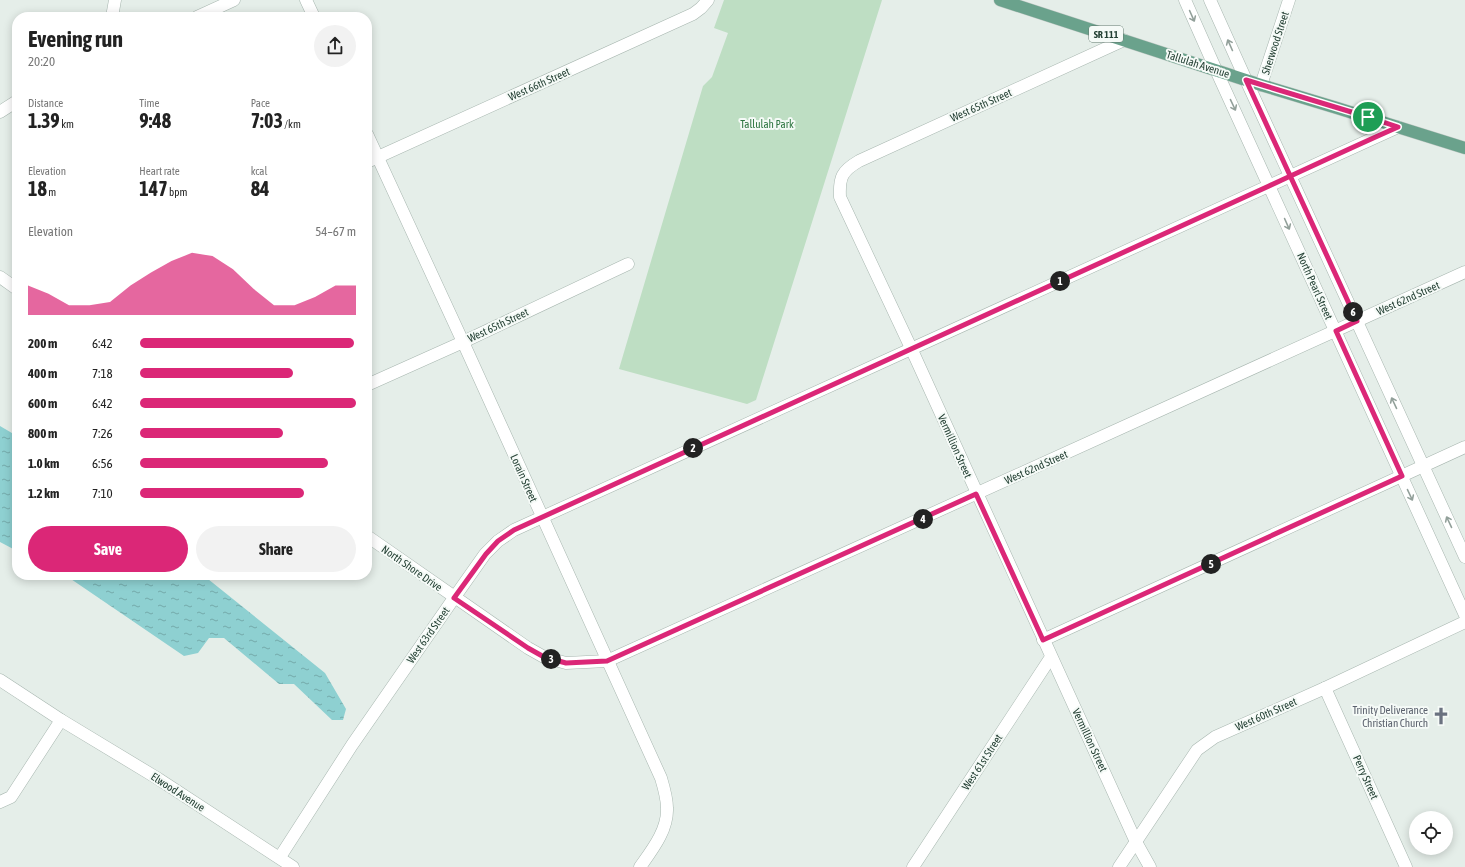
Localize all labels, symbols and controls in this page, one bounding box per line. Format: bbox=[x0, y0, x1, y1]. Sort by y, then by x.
one-way arrow bbox=[1189, 9, 1196, 21]
street label: Sherwood Street bbox=[1259, 10, 1291, 76]
button: share bbox=[314, 25, 356, 67]
text: Evening run bbox=[28, 26, 123, 52]
road number: SR 111 bbox=[1089, 26, 1123, 42]
one-way arrow bbox=[1226, 39, 1233, 51]
street label: Tallulah Avenue bbox=[1165, 48, 1231, 80]
text: 20:20 bbox=[28, 54, 55, 69]
street label: West 66th Street bbox=[507, 65, 571, 103]
street label: West 65th Street bbox=[949, 86, 1013, 124]
text: Distance bbox=[28, 97, 63, 109]
text: Time bbox=[139, 97, 159, 109]
text: Pace bbox=[251, 97, 270, 109]
one-way arrow bbox=[1230, 99, 1237, 111]
pin bbox=[1351, 100, 1385, 134]
icon: arrive bbox=[1357, 106, 1379, 128]
text: 1.39 bbox=[28, 109, 60, 132]
text: 9:48 bbox=[139, 109, 171, 132]
text: 7:03 bbox=[251, 109, 283, 132]
text: km bbox=[60, 118, 74, 130]
text: /km bbox=[283, 118, 301, 130]
park label: Tallulah Park bbox=[740, 118, 794, 130]
text: Elevation bbox=[28, 165, 66, 177]
text: Heart rate bbox=[139, 165, 180, 177]
text: kcal bbox=[251, 165, 267, 177]
text: 18 bbox=[28, 177, 47, 200]
text: 147 bbox=[139, 177, 168, 200]
text: 84 bbox=[251, 177, 269, 200]
text: m bbox=[47, 186, 56, 198]
text: bpm bbox=[168, 186, 187, 198]
one-way arrow bbox=[1283, 217, 1291, 229]
text: Elevation bbox=[28, 224, 73, 239]
text: 54–67 m bbox=[315, 224, 356, 239]
street label: North Pearl Street bbox=[1295, 251, 1335, 321]
pin: 1 bbox=[1050, 271, 1070, 291]
text: 1 bbox=[1057, 275, 1063, 287]
street label: West 62nd Street bbox=[1375, 279, 1441, 317]
pin: 6 bbox=[1343, 302, 1363, 322]
street label: West 65th Street bbox=[466, 306, 530, 344]
text: 6 bbox=[1350, 306, 1356, 318]
text: 200 m bbox=[28, 336, 57, 351]
text: 6:42 bbox=[92, 336, 113, 351]
text: 400 m bbox=[28, 366, 57, 381]
text: 7:18 bbox=[92, 366, 113, 381]
text: 600 m bbox=[28, 396, 57, 411]
text: 6:42 bbox=[92, 396, 113, 411]
one-way arrow bbox=[1390, 398, 1398, 410]
street label: Vermillion Street bbox=[936, 412, 974, 480]
text: 800 m bbox=[28, 426, 57, 441]
text: 7:26 bbox=[92, 426, 113, 441]
pin: 2 bbox=[683, 438, 703, 458]
text: 2 bbox=[690, 442, 696, 454]
street label: West 62nd Street bbox=[1003, 448, 1069, 486]
street label: Lorain Street bbox=[508, 452, 540, 504]
text: 1.0 km bbox=[28, 456, 59, 471]
text: 6:56 bbox=[92, 456, 113, 471]
text: 1.2 km bbox=[28, 486, 59, 501]
text: 7:10 bbox=[92, 486, 113, 501]
one-way arrow bbox=[1407, 488, 1414, 500]
pin: 4 bbox=[913, 509, 933, 529]
text: 4 bbox=[920, 513, 926, 525]
one-way arrow bbox=[1445, 516, 1452, 528]
button: Save bbox=[28, 526, 188, 572]
button: Share bbox=[196, 526, 356, 572]
street label: North Shore Drive bbox=[379, 543, 445, 593]
pin: 5 bbox=[1201, 554, 1221, 574]
text: 5 bbox=[1208, 558, 1214, 570]
street label: West 63rd Street bbox=[404, 605, 452, 665]
pin: 3 bbox=[541, 649, 561, 669]
text: 3 bbox=[548, 653, 554, 665]
street label: West 60th Street bbox=[1234, 695, 1298, 733]
place label: Trinity Deliverance Christian Church bbox=[1352, 704, 1428, 729]
church icon: Trinity Deliverance Christian Church bbox=[1431, 706, 1451, 726]
street label: Vermillion Street bbox=[1070, 707, 1110, 773]
street label: West 61st Street bbox=[959, 732, 1005, 792]
street label: Perry Street bbox=[1351, 753, 1381, 801]
street label: Elwood Avenue bbox=[149, 770, 207, 814]
map controls bbox=[1409, 811, 1453, 855]
button: locate bbox=[1409, 811, 1453, 855]

